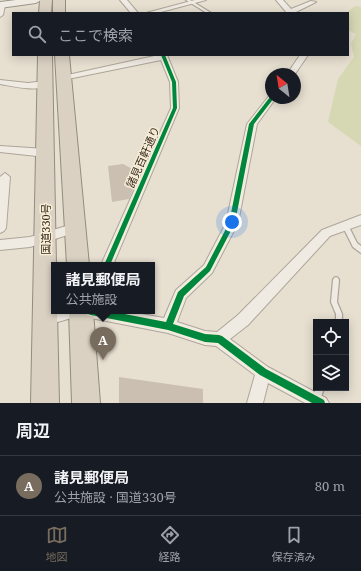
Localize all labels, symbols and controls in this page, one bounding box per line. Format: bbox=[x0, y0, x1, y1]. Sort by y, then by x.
search box bbox=[12, 12, 349, 56]
icon: search bbox=[26, 23, 48, 45]
text: ここで検索 bbox=[58, 25, 133, 45]
north arrow bbox=[265, 68, 301, 104]
street label: 諸見百軒通り bbox=[122, 124, 163, 190]
street label: 国道330号 bbox=[38, 203, 53, 255]
your location bbox=[222, 212, 242, 232]
popup bbox=[51, 262, 155, 314]
text: 諸見郵便局 bbox=[65, 269, 141, 289]
text: 公共施設 bbox=[65, 290, 118, 308]
map controls bbox=[313, 319, 349, 391]
button: locate bbox=[313, 319, 349, 355]
pin: A bbox=[90, 327, 116, 360]
button: layers bbox=[313, 355, 349, 391]
text: 周辺 bbox=[16, 419, 50, 442]
text: 諸見郵便局 bbox=[54, 467, 129, 487]
text: A bbox=[24, 477, 34, 495]
text: 80 m bbox=[315, 477, 345, 495]
text: 公共施設 · 国道330号 bbox=[54, 488, 177, 506]
tab: 地図 bbox=[46, 524, 68, 564]
tab: 経路 bbox=[159, 524, 181, 564]
tab: 保存済み bbox=[272, 524, 316, 564]

